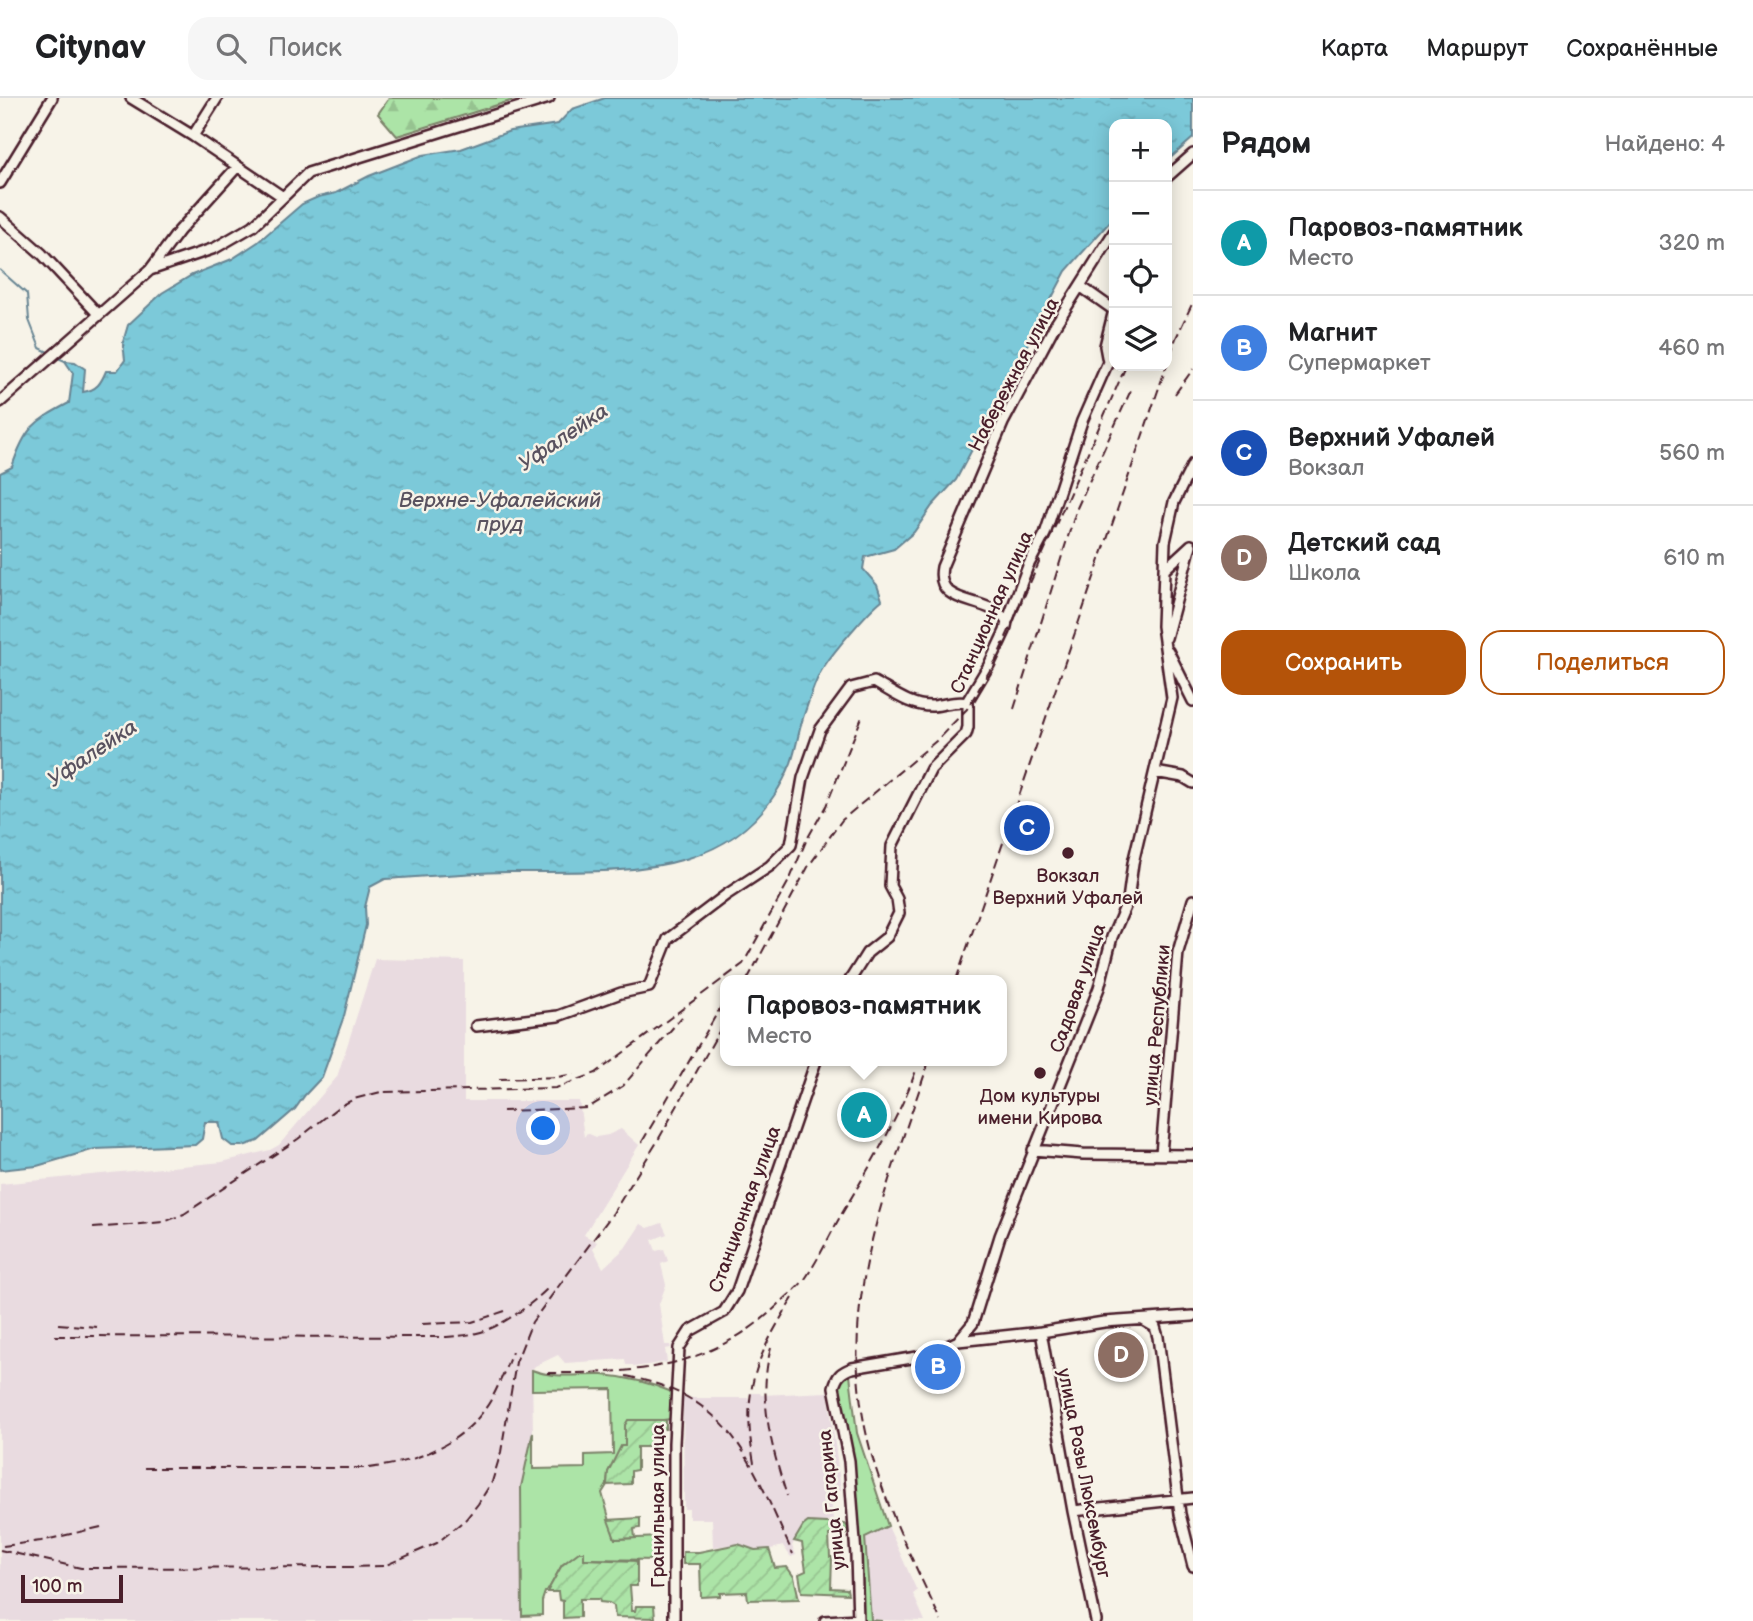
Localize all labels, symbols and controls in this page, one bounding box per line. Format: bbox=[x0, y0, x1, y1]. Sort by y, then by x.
search box bbox=[188, 17, 678, 80]
text: Citynav bbox=[35, 28, 146, 68]
icon: search bbox=[212, 29, 250, 67]
text: Поиск bbox=[268, 33, 342, 64]
text: Карта bbox=[1321, 34, 1388, 63]
text: Маршрут bbox=[1426, 34, 1528, 63]
text: Сохранённые bbox=[1566, 34, 1718, 63]
map controls bbox=[1109, 119, 1172, 371]
button: + bbox=[1109, 119, 1172, 182]
text: Рядом bbox=[1221, 126, 1311, 162]
text: Найдено: 4 bbox=[1605, 130, 1725, 158]
button: − bbox=[1109, 182, 1172, 245]
text: Паровоз-памятник bbox=[1288, 213, 1523, 244]
text: A bbox=[1237, 229, 1251, 257]
text: 320 m bbox=[1659, 229, 1725, 257]
text: Место bbox=[1288, 244, 1354, 272]
button: locate bbox=[1109, 245, 1172, 308]
street label: Набережная улица bbox=[964, 294, 1065, 456]
button: layers bbox=[1109, 308, 1172, 371]
text: Магнит bbox=[1288, 318, 1377, 349]
text: B bbox=[1236, 334, 1252, 362]
text: 460 m bbox=[1658, 334, 1725, 362]
text: Супермаркет bbox=[1288, 349, 1431, 377]
water label: Уфалейка bbox=[514, 398, 613, 477]
text: Верхний Уфалей bbox=[1288, 423, 1495, 454]
text: C bbox=[1236, 439, 1252, 467]
text: 560 m bbox=[1659, 439, 1725, 467]
text: Вокзал bbox=[1288, 454, 1365, 482]
water label: Верхне-Уфалейский пруд bbox=[399, 488, 601, 537]
street label: Станционная улица bbox=[946, 528, 1039, 698]
text: Детский сад bbox=[1288, 528, 1440, 559]
text: D bbox=[1236, 544, 1252, 572]
text: 610 m bbox=[1663, 544, 1725, 572]
text: Школа bbox=[1288, 559, 1361, 587]
button: Сохранить bbox=[1221, 630, 1466, 695]
button: Поделиться bbox=[1480, 630, 1725, 695]
water label: Уфалейка bbox=[43, 714, 142, 793]
pin: C bbox=[1004, 802, 1050, 854]
marker: Вокзал Верхний Уфалей bbox=[1060, 845, 1076, 861]
place label: Вокзал Верхний Уфалей bbox=[993, 865, 1143, 910]
street label: Садовая улица bbox=[1046, 921, 1111, 1056]
street label: улица Республики bbox=[1139, 943, 1176, 1107]
popup bbox=[720, 975, 1007, 1066]
text: Паровоз-памятник bbox=[746, 991, 981, 1022]
text: Место bbox=[746, 1022, 812, 1050]
marker: Дом культуры имени Кирова bbox=[1032, 1065, 1048, 1081]
place label: Дом культуры имени Кирова bbox=[978, 1085, 1102, 1130]
pin: A bbox=[841, 1089, 887, 1141]
your location bbox=[526, 1111, 560, 1145]
street label: Станционная улица bbox=[705, 1123, 786, 1296]
pin: D bbox=[1098, 1329, 1144, 1381]
pin: B bbox=[915, 1341, 961, 1393]
street label: улица Розы Люксембург bbox=[1052, 1366, 1115, 1581]
street label: Гранильная улица bbox=[647, 1424, 670, 1588]
street label: улица Гагарина bbox=[814, 1429, 851, 1571]
scale bar bbox=[21, 1572, 122, 1604]
text: 100 m bbox=[32, 1575, 83, 1598]

